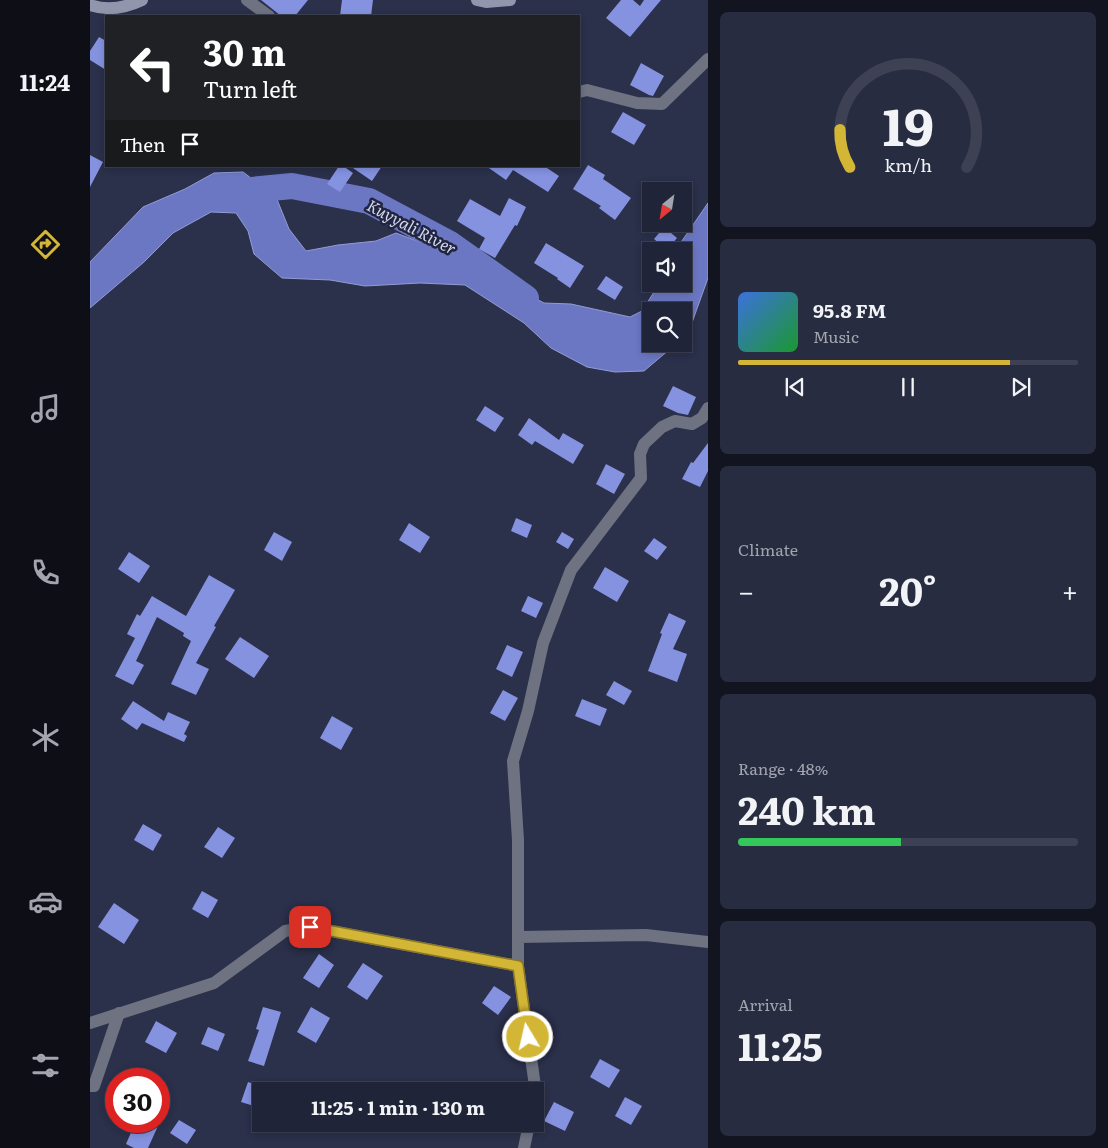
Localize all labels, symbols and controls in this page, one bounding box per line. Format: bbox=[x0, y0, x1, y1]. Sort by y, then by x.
text: 30 m bbox=[203, 25, 286, 77]
icon: left bbox=[120, 35, 185, 100]
text: 11:24 bbox=[20, 65, 70, 98]
text: Turn left bbox=[203, 72, 297, 105]
text: 19 bbox=[882, 85, 934, 162]
text: Then bbox=[120, 130, 166, 158]
icon: arrive bbox=[176, 130, 204, 158]
text: km/h bbox=[884, 151, 932, 178]
north arrow bbox=[642, 182, 692, 232]
map controls bbox=[642, 182, 692, 352]
water label: Kuyyali River bbox=[363, 192, 461, 260]
icon: directions bbox=[28, 227, 63, 262]
button: sound bbox=[642, 242, 692, 292]
text: 95.8 FM bbox=[813, 296, 886, 324]
button: search bbox=[642, 302, 692, 352]
text: Music bbox=[813, 324, 859, 348]
icon: previous bbox=[781, 373, 809, 401]
icon: pause bbox=[894, 373, 922, 401]
icon: next bbox=[1007, 373, 1035, 401]
icon: music bbox=[28, 391, 63, 426]
text: Climate bbox=[738, 537, 798, 561]
icon: phone bbox=[28, 555, 63, 590]
text: 20° bbox=[879, 561, 937, 618]
text: − bbox=[738, 569, 754, 611]
text: + bbox=[1062, 569, 1078, 611]
icon: climate bbox=[28, 720, 63, 755]
text: Range · 48% bbox=[738, 756, 828, 780]
text: 240 km bbox=[738, 780, 876, 837]
icon: car bbox=[28, 884, 63, 919]
pin bbox=[289, 906, 331, 948]
icon: arrive bbox=[296, 913, 324, 941]
text: Arrival bbox=[738, 992, 793, 1016]
position arrow bbox=[501, 1010, 553, 1062]
text: 11:25 bbox=[738, 1016, 823, 1073]
icon: filters bbox=[28, 1048, 63, 1083]
speed limit sign: 30 bbox=[105, 1068, 170, 1133]
text: 11:25 · 1 min · 130 m bbox=[311, 1093, 485, 1121]

